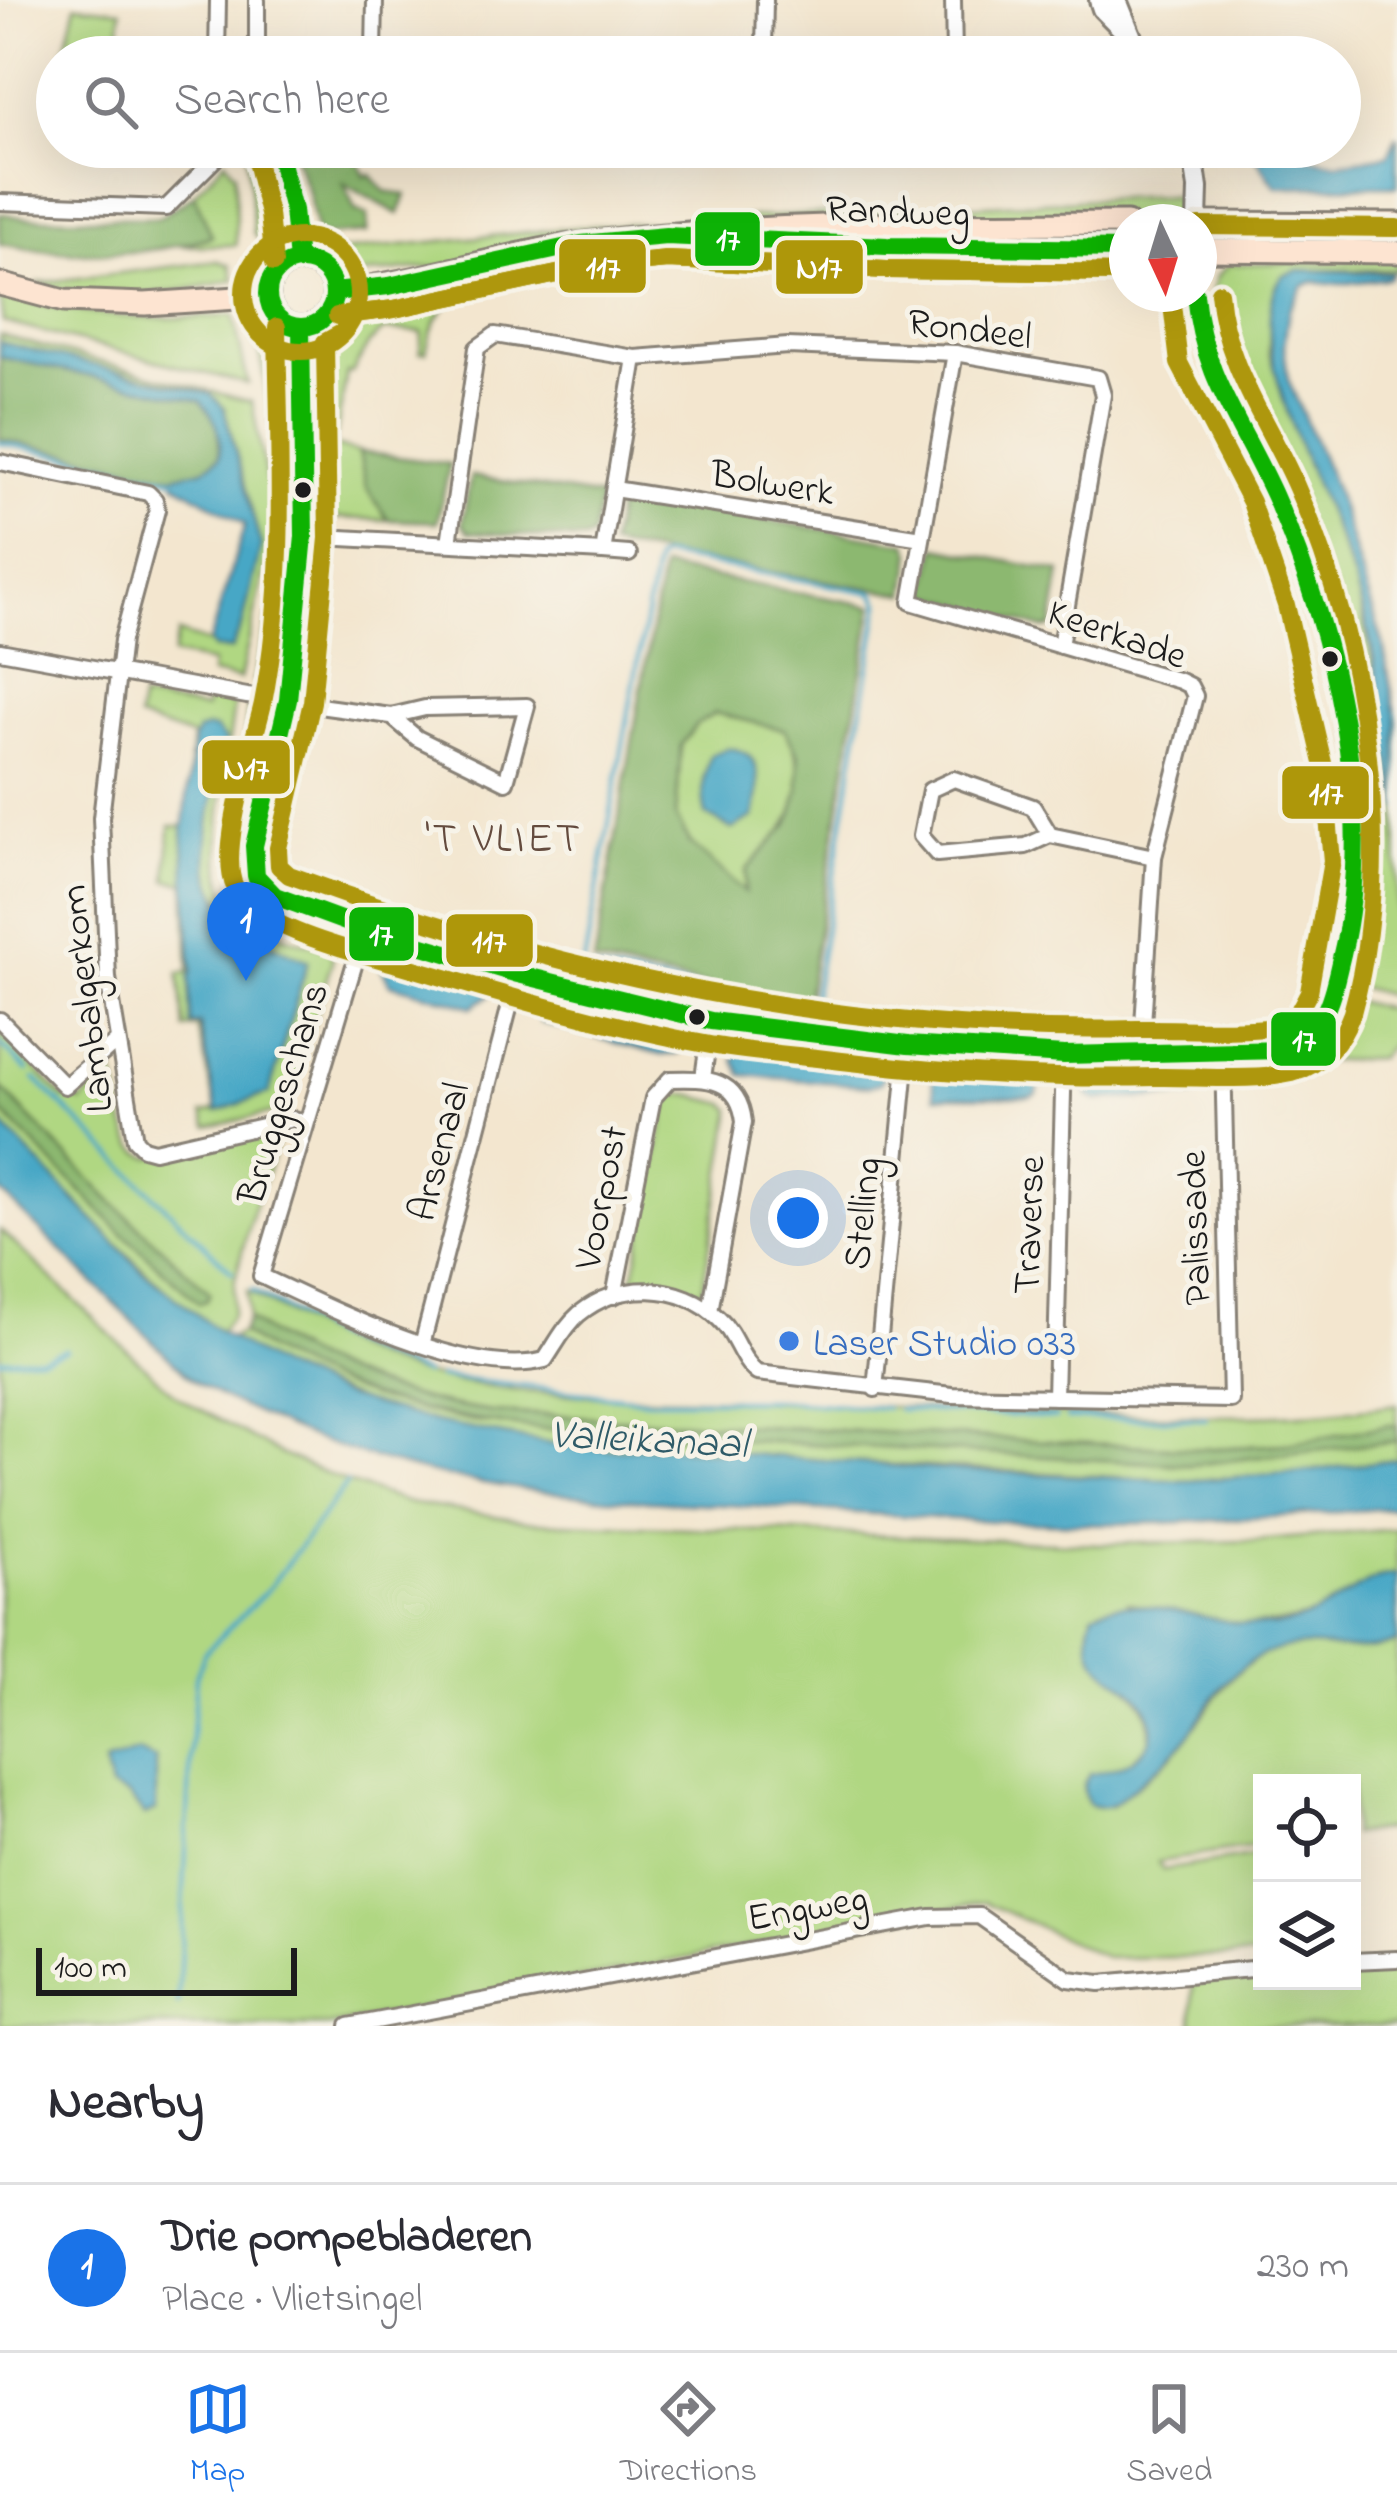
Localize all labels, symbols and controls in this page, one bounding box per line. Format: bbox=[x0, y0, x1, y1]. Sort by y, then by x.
search box bbox=[36, 36, 1361, 168]
icon: search bbox=[78, 69, 144, 135]
text: Search here bbox=[174, 69, 390, 135]
street label: Randweg bbox=[825, 182, 971, 244]
north arrow bbox=[1109, 204, 1217, 312]
line badge: 17 bbox=[693, 210, 762, 268]
text: 17 bbox=[716, 218, 740, 266]
line badge: 117 bbox=[557, 237, 648, 295]
line badge: N17 bbox=[774, 238, 865, 296]
text: 117 bbox=[586, 246, 621, 294]
text: N17 bbox=[796, 246, 843, 294]
street label: Rondeel bbox=[904, 296, 1035, 367]
street label: Bolwerk bbox=[706, 447, 839, 523]
unlabelled marker bbox=[292, 479, 314, 501]
street label: Keerkade bbox=[1039, 586, 1194, 687]
unlabelled marker bbox=[1319, 648, 1341, 670]
line badge: N17 bbox=[200, 738, 292, 796]
text: N17 bbox=[223, 747, 270, 795]
line badge: 117 bbox=[1280, 764, 1371, 821]
text: 117 bbox=[1309, 772, 1344, 820]
district label: 'T VLIET bbox=[425, 810, 583, 871]
street label: Lambalgerkom bbox=[46, 881, 131, 1115]
pin: 1 bbox=[207, 882, 285, 981]
line badge: 17 bbox=[347, 905, 416, 963]
line badge: 117 bbox=[444, 912, 535, 969]
text: 17 bbox=[369, 913, 393, 961]
text: 117 bbox=[472, 920, 507, 968]
street label: Bruggeschans bbox=[224, 977, 346, 1213]
unlabelled marker bbox=[686, 1006, 708, 1028]
line badge: 17 bbox=[1269, 1010, 1338, 1068]
text: 17 bbox=[1292, 1019, 1316, 1067]
street label: Arsenaal bbox=[396, 1077, 487, 1228]
street label: Voorpost bbox=[561, 1121, 645, 1276]
street label: Palissade bbox=[1166, 1149, 1229, 1306]
street label: Traverse bbox=[1001, 1154, 1062, 1295]
street label: Stelling bbox=[830, 1155, 899, 1272]
your location bbox=[768, 1188, 828, 1248]
place label: Laser Studio 033 bbox=[813, 1317, 1076, 1374]
marker: Laser Studio 033 bbox=[776, 1328, 802, 1354]
water label: Valleikanaal bbox=[549, 1406, 754, 1477]
map controls bbox=[1253, 1774, 1361, 1990]
button: locate bbox=[1253, 1774, 1361, 1882]
street label: Engweg bbox=[743, 1872, 872, 1949]
button: layers bbox=[1253, 1882, 1361, 1990]
scale bar bbox=[36, 1942, 297, 1995]
text: 100 m bbox=[54, 1945, 127, 1993]
text: Nearby bbox=[48, 2067, 204, 2142]
text: Drie pompebladeren bbox=[162, 2206, 532, 2272]
text: 1 bbox=[81, 2239, 93, 2296]
text: 230 m bbox=[1257, 2239, 1349, 2296]
text: Place · Vlietsingel bbox=[162, 2272, 423, 2329]
tab: Map bbox=[185, 2376, 251, 2496]
tab: Directions bbox=[620, 2376, 757, 2496]
tab: Saved bbox=[1126, 2376, 1212, 2496]

